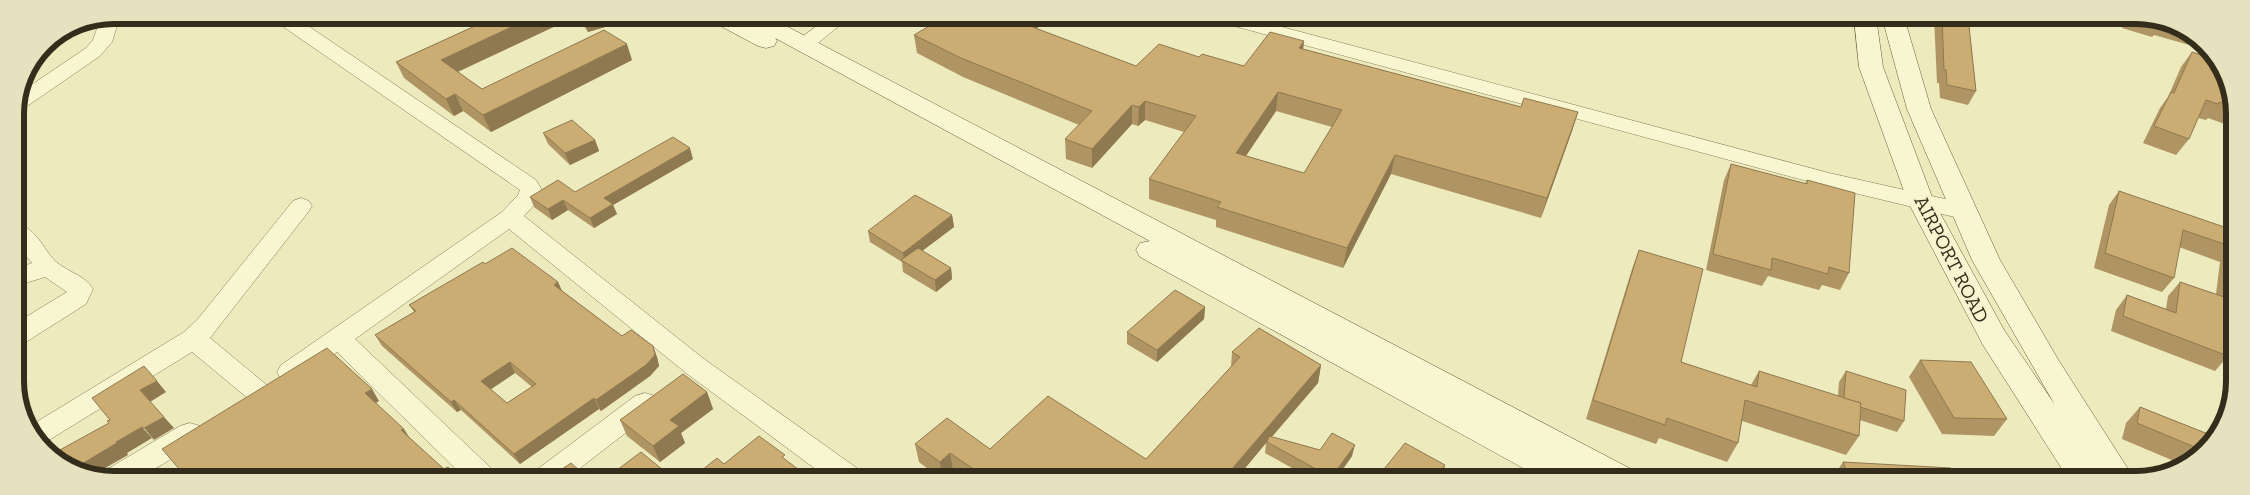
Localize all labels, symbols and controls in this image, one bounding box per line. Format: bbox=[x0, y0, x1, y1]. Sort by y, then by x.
street label: AIRPORT ROAD bbox=[1910, 191, 1994, 327]

